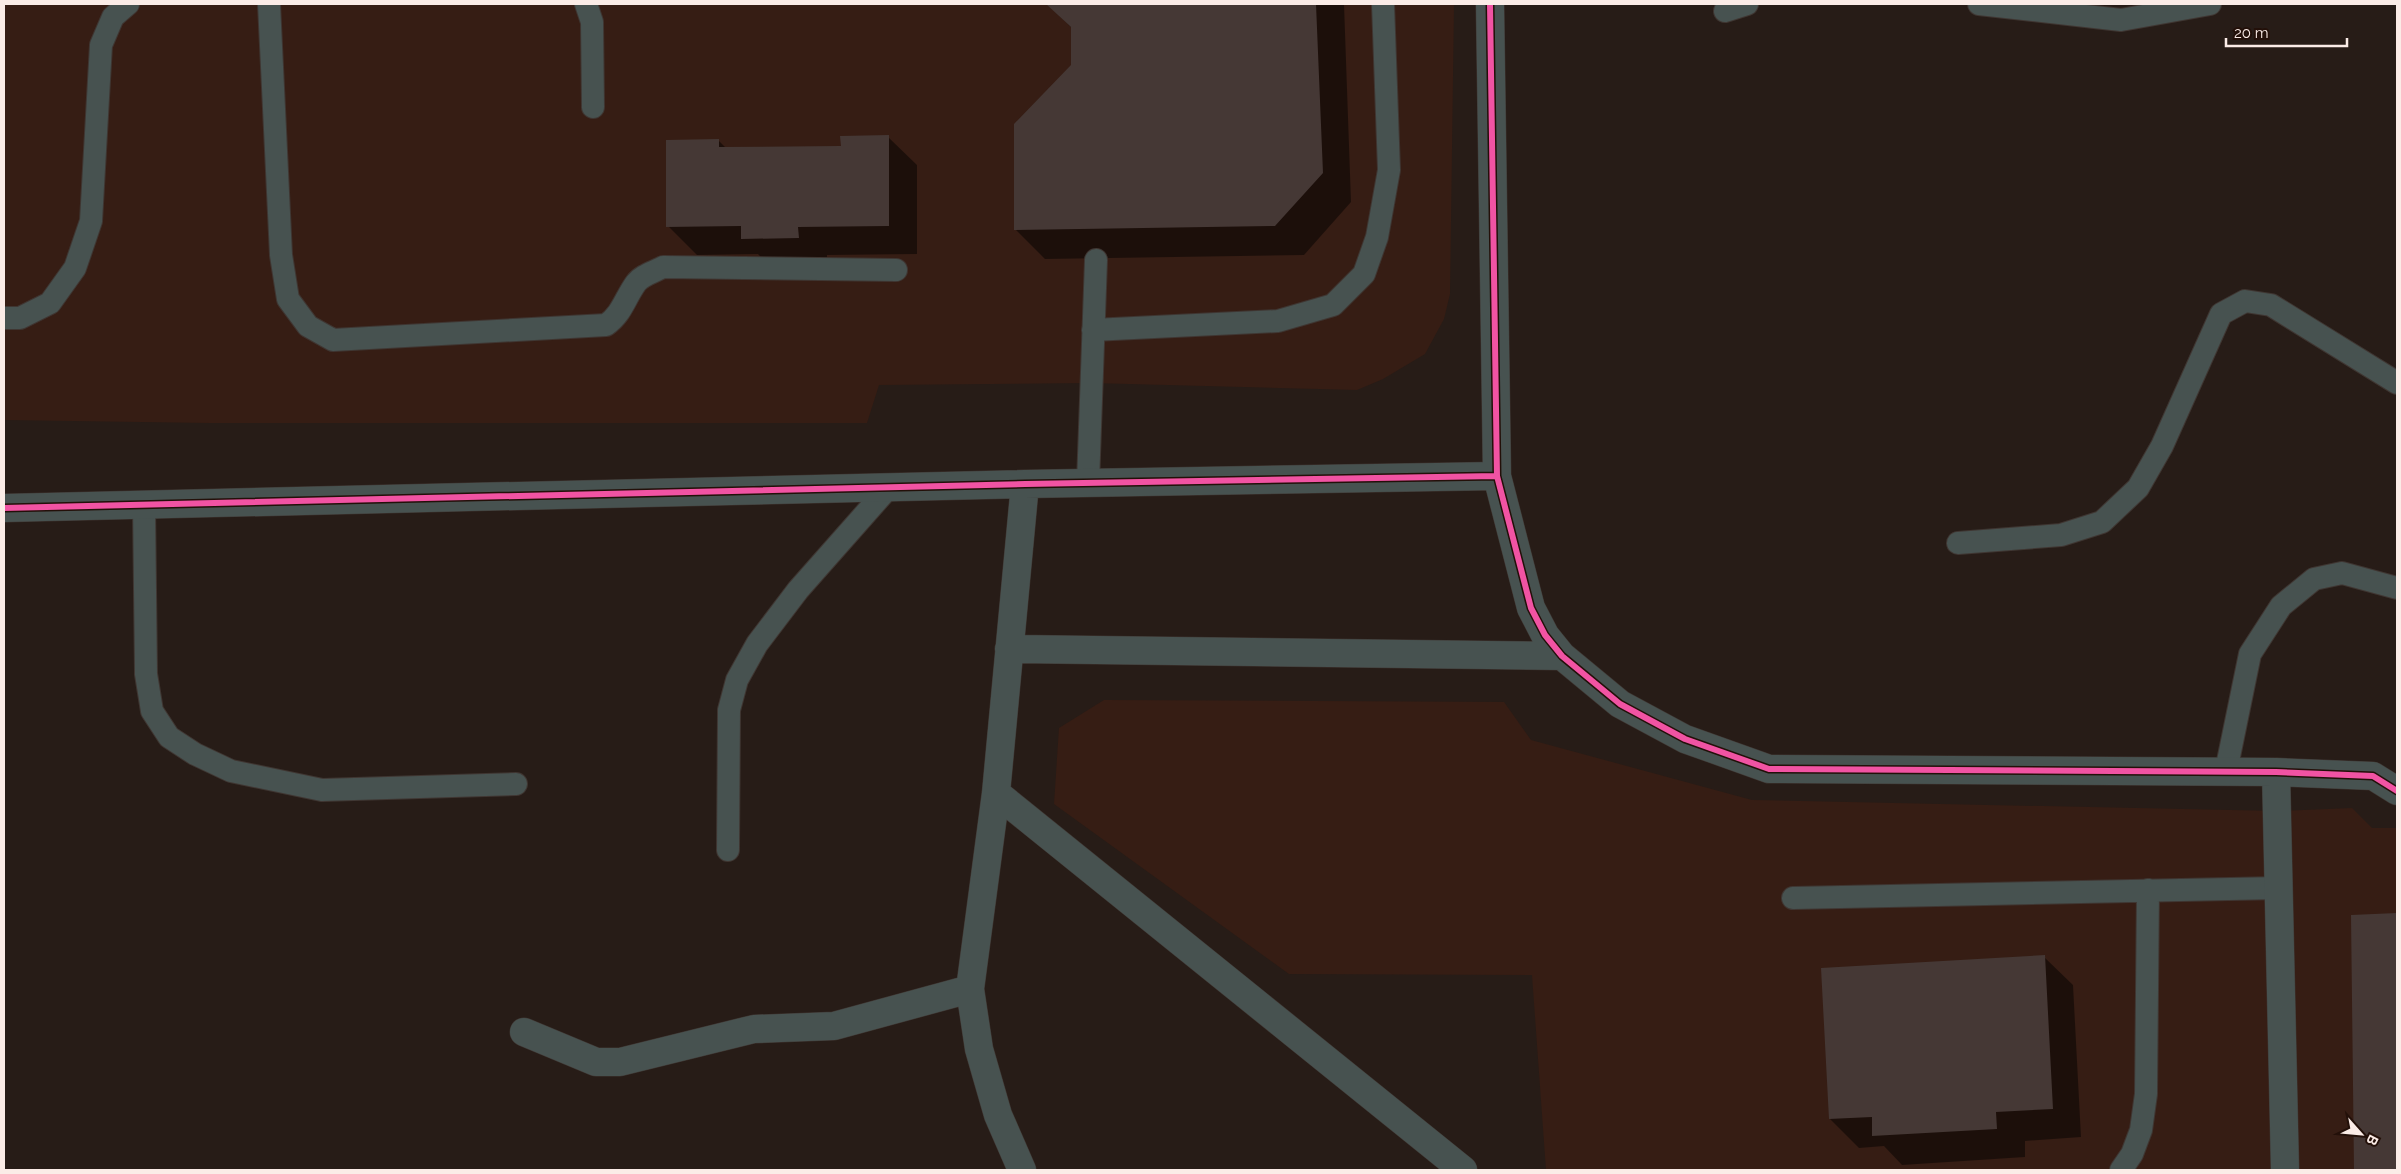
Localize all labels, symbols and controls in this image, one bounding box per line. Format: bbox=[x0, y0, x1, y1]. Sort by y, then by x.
scale bar bbox=[2226, 15, 2347, 47]
text: 20 m bbox=[2234, 24, 2269, 42]
north arrow bbox=[2336, 1109, 2386, 1159]
text: B bbox=[2363, 1132, 2382, 1148]

